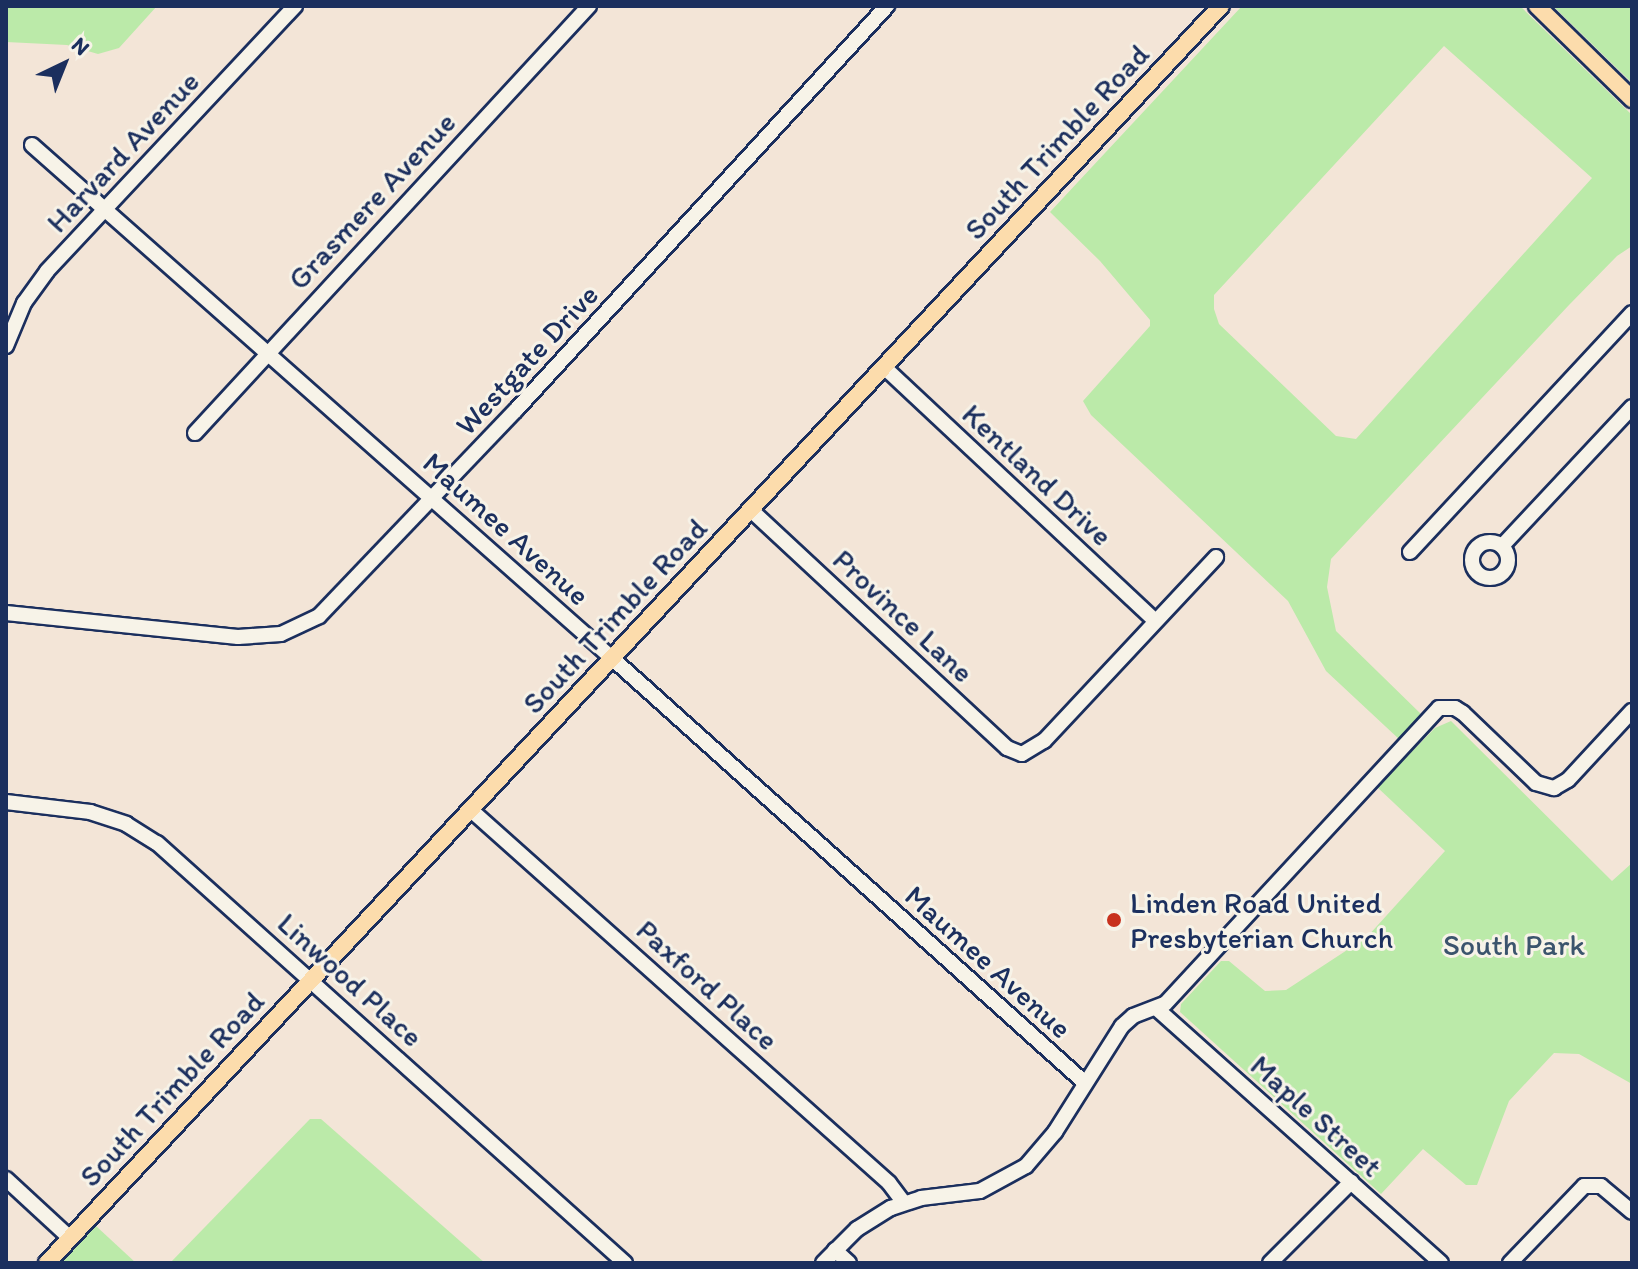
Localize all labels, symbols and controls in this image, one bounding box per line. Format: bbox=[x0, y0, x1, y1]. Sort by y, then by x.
north arrow bbox=[24, 24, 104, 104]
text: N bbox=[66, 31, 95, 61]
street label: South Trimble Road bbox=[959, 38, 1155, 246]
street label: Harvard Avenue bbox=[40, 64, 206, 240]
street label: Grasmere Avenue bbox=[281, 105, 463, 297]
street label: Westgate Drive bbox=[448, 277, 606, 443]
street label: Kentland Drive bbox=[954, 396, 1120, 554]
street label: Maumee Avenue bbox=[416, 445, 596, 613]
street label: South Trimble Road bbox=[517, 512, 713, 720]
street label: Province Lane bbox=[825, 541, 981, 691]
street label: Maumee Avenue bbox=[898, 878, 1078, 1046]
place label: Linden Road United Presbyterian Church bbox=[1130, 885, 1394, 956]
street label: Linwood Place bbox=[270, 905, 430, 1055]
marker: Linden Road United Presbyterian Church bbox=[1105, 911, 1123, 929]
street label: Paxford Place bbox=[629, 912, 785, 1058]
park label: South Park bbox=[1444, 927, 1584, 963]
street label: South Trimble Road bbox=[74, 985, 270, 1193]
street label: Maple Street bbox=[1243, 1048, 1389, 1184]

